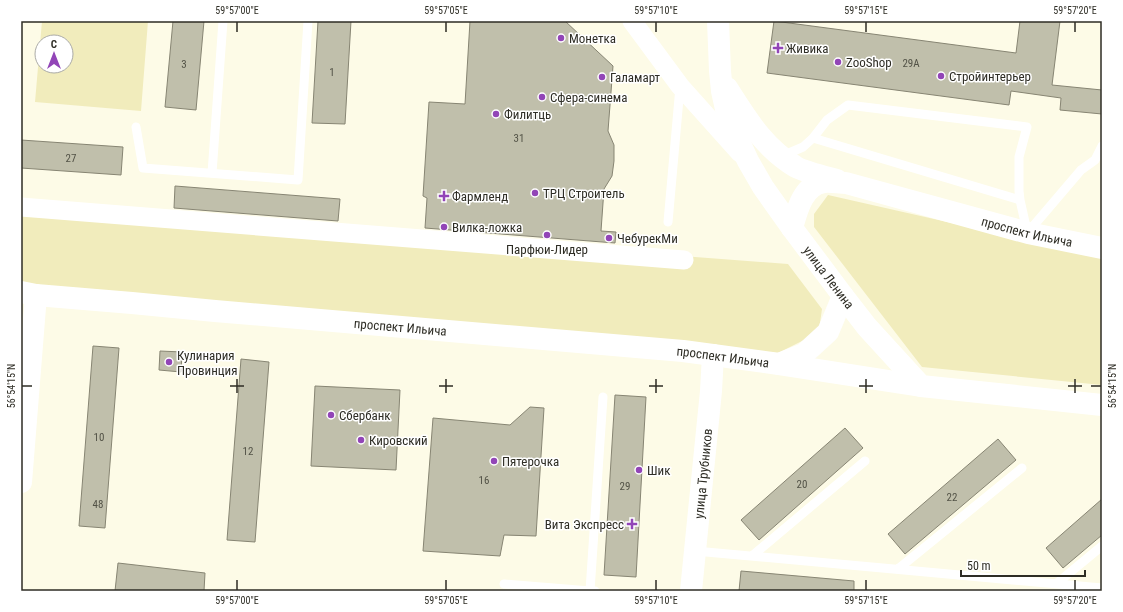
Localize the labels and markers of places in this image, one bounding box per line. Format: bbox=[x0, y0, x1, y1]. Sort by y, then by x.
place label: Монетка bbox=[569, 31, 616, 46]
marker: Монетка bbox=[556, 33, 566, 43]
place label: Живика bbox=[786, 41, 829, 56]
marker: Живика bbox=[773, 43, 783, 53]
place label: ZooShop bbox=[846, 55, 892, 70]
marker: ZooShop bbox=[833, 57, 843, 67]
place label: Стройинтерьер bbox=[949, 69, 1031, 84]
place label: Галамарт bbox=[610, 70, 661, 85]
marker: Стройинтерьер bbox=[936, 71, 946, 81]
marker: Галамарт bbox=[597, 72, 607, 82]
place label: Сфера-синема bbox=[550, 90, 627, 105]
marker: Сфера-синема bbox=[537, 92, 547, 102]
place label: Филитць bbox=[504, 107, 551, 122]
marker: Филитць bbox=[491, 109, 501, 119]
place label: ТРЦ Строитель bbox=[543, 186, 625, 201]
marker: ТРЦ Строитель bbox=[530, 188, 540, 198]
place label: Фармленд bbox=[452, 189, 508, 204]
marker: Фармленд bbox=[439, 191, 449, 201]
place label: Вилка-ложка bbox=[452, 220, 522, 235]
marker: Вилка-ложка bbox=[439, 222, 449, 232]
marker: Парфюи-Лидер bbox=[542, 230, 552, 240]
place label: ЧебурекМи bbox=[617, 231, 678, 246]
marker: ЧебурекМи bbox=[604, 233, 614, 243]
place label: Парфюи-Лидер bbox=[506, 242, 588, 257]
place label: Кулинария Провинция bbox=[177, 348, 238, 378]
marker: Кулинария Провинция bbox=[164, 357, 174, 367]
place label: Сбербанк bbox=[339, 408, 391, 423]
marker: Сбербанк bbox=[326, 410, 336, 420]
place label: Кировский bbox=[369, 433, 428, 448]
marker: Кировский bbox=[356, 435, 366, 445]
place label: Пятерочка bbox=[502, 454, 559, 469]
marker: Пятерочка bbox=[489, 456, 499, 466]
place label: Шик bbox=[647, 463, 671, 478]
marker: Шик bbox=[634, 465, 644, 475]
place label: Вита Экспресс bbox=[545, 517, 624, 532]
marker: Вита Экспресс bbox=[627, 519, 637, 529]

